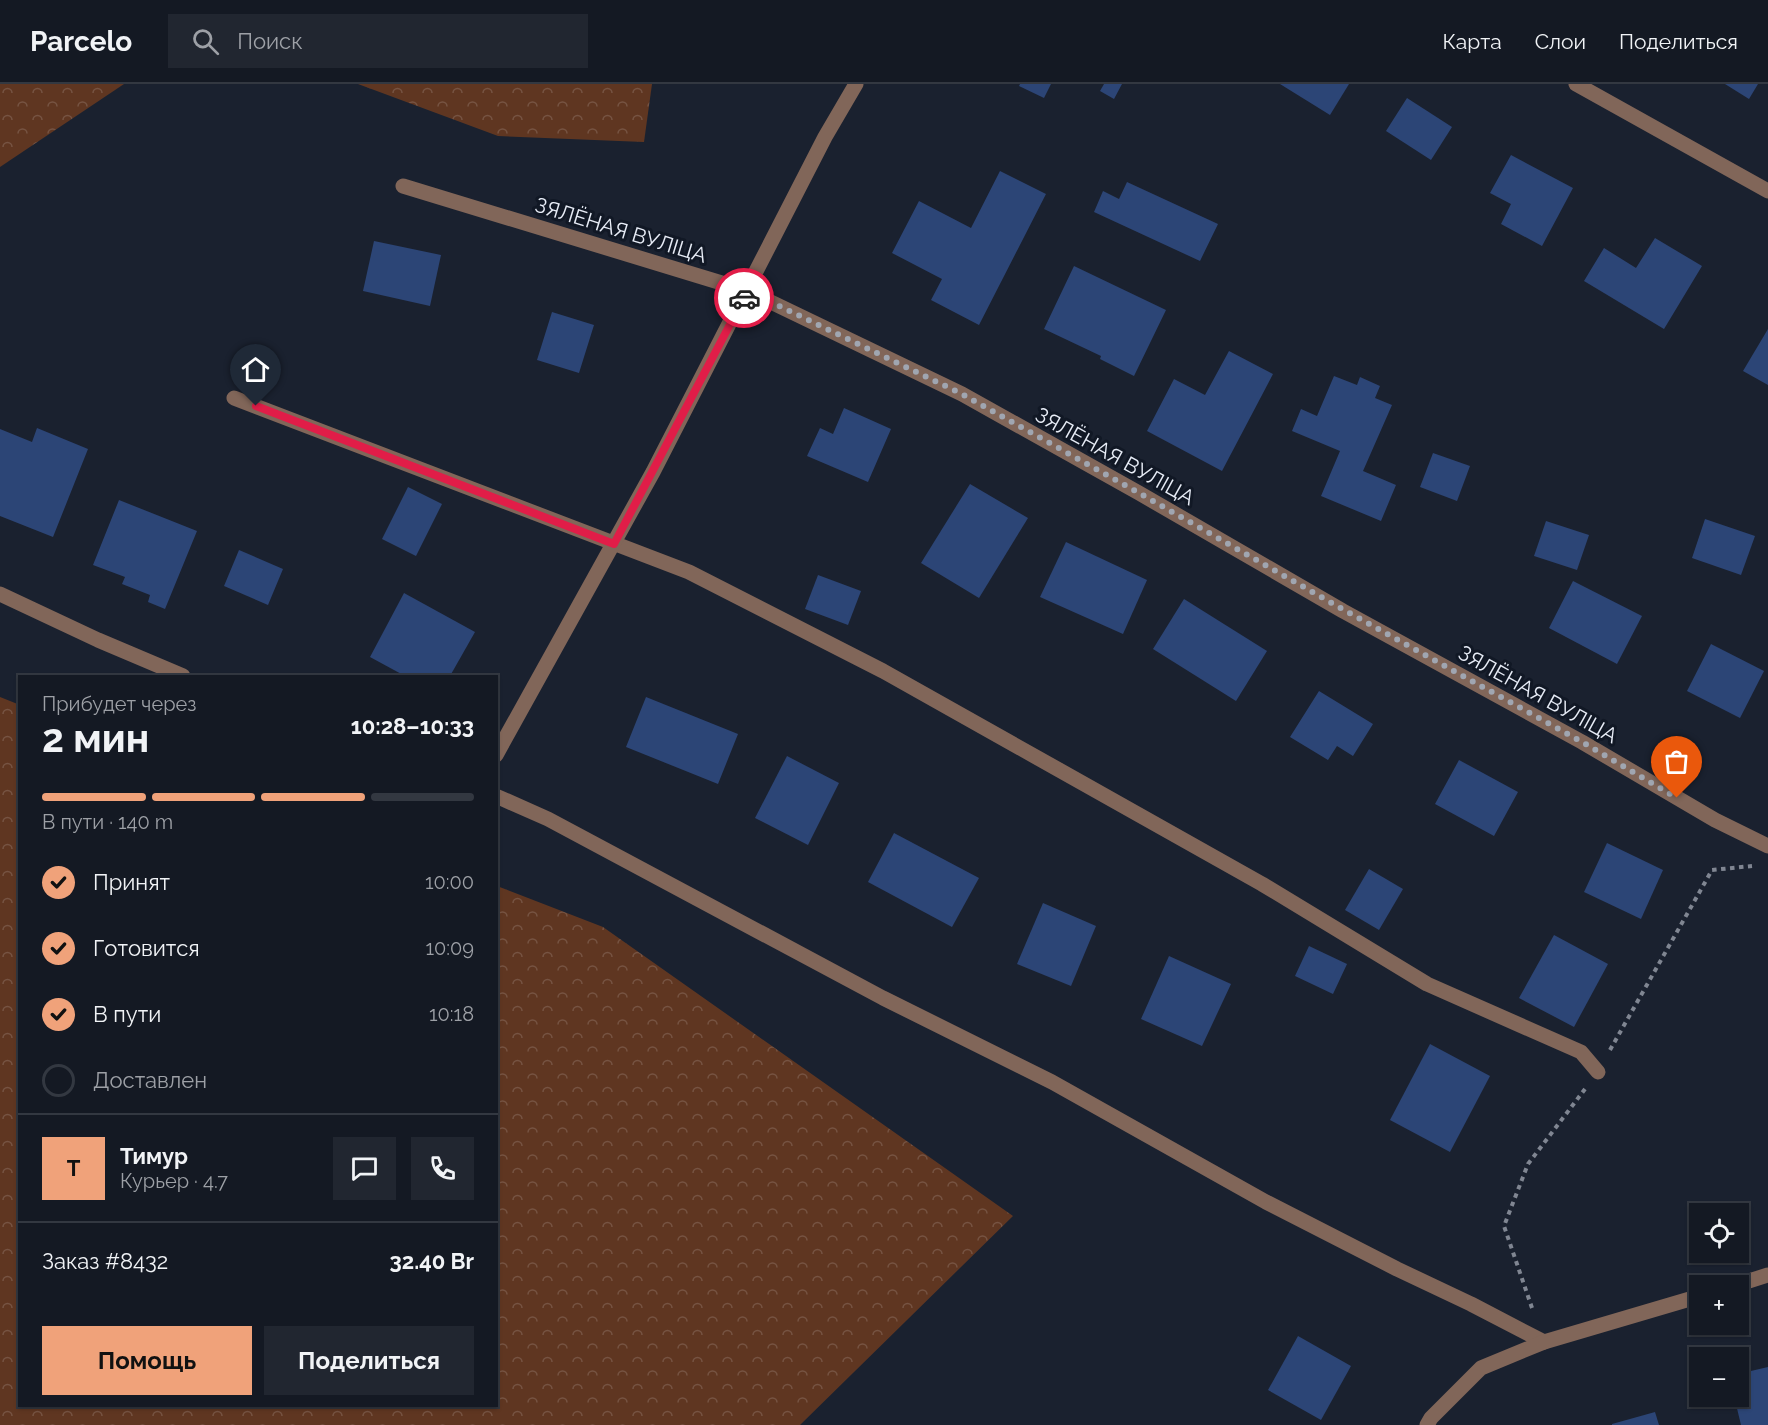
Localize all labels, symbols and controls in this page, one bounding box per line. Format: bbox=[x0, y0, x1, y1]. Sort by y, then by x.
search box bbox=[168, 14, 588, 68]
text: Parcelo bbox=[30, 25, 132, 58]
icon: search bbox=[189, 25, 222, 58]
text: Поиск bbox=[237, 28, 303, 54]
text: Карта bbox=[1443, 29, 1502, 54]
text: Слои bbox=[1535, 29, 1586, 54]
text: Поделиться bbox=[1619, 29, 1738, 54]
street label: ЗЯЛЁНАЯ ВУЛІЦА bbox=[532, 192, 710, 268]
courier bbox=[714, 268, 774, 328]
icon: car bbox=[728, 282, 761, 315]
pin bbox=[230, 344, 281, 406]
icon: home bbox=[239, 353, 272, 386]
street label: ЗЯЛЁНАЯ ВУЛІЦА bbox=[1031, 402, 1199, 510]
street label: ЗЯЛЁНАЯ ВУЛІЦА bbox=[1454, 640, 1622, 748]
text: Прибудет через bbox=[42, 692, 196, 716]
text: 10:28–10:33 bbox=[351, 713, 474, 739]
text: 2 мин bbox=[42, 715, 149, 761]
pin bbox=[1651, 736, 1702, 798]
icon: bag bbox=[1660, 745, 1693, 778]
text: В пути · 140 m bbox=[42, 810, 173, 834]
icon: check bbox=[42, 866, 75, 899]
text: Принят bbox=[93, 869, 170, 895]
text: 10:00 bbox=[425, 870, 474, 894]
icon: check bbox=[42, 932, 75, 965]
text: Готовится bbox=[93, 935, 200, 961]
text: 10:09 bbox=[425, 936, 474, 960]
icon: check bbox=[42, 998, 75, 1031]
text: В пути bbox=[93, 1001, 161, 1027]
text: 10:18 bbox=[429, 1002, 474, 1026]
text: Доставлен bbox=[93, 1067, 207, 1093]
button: chat bbox=[333, 1137, 396, 1200]
button: phone bbox=[411, 1137, 474, 1200]
text: Тимур bbox=[120, 1143, 188, 1169]
text: Т bbox=[67, 1155, 80, 1181]
text: Курьер · 4.7 bbox=[120, 1169, 228, 1193]
map controls bbox=[1689, 1203, 1749, 1407]
button: locate bbox=[1689, 1203, 1749, 1263]
text: Заказ #8432 bbox=[42, 1248, 168, 1274]
text: 32.40 Br bbox=[390, 1248, 474, 1274]
button: + bbox=[1689, 1275, 1749, 1335]
button: Помощь bbox=[42, 1326, 252, 1395]
button: Поделиться bbox=[264, 1326, 474, 1395]
button: − bbox=[1689, 1347, 1749, 1407]

